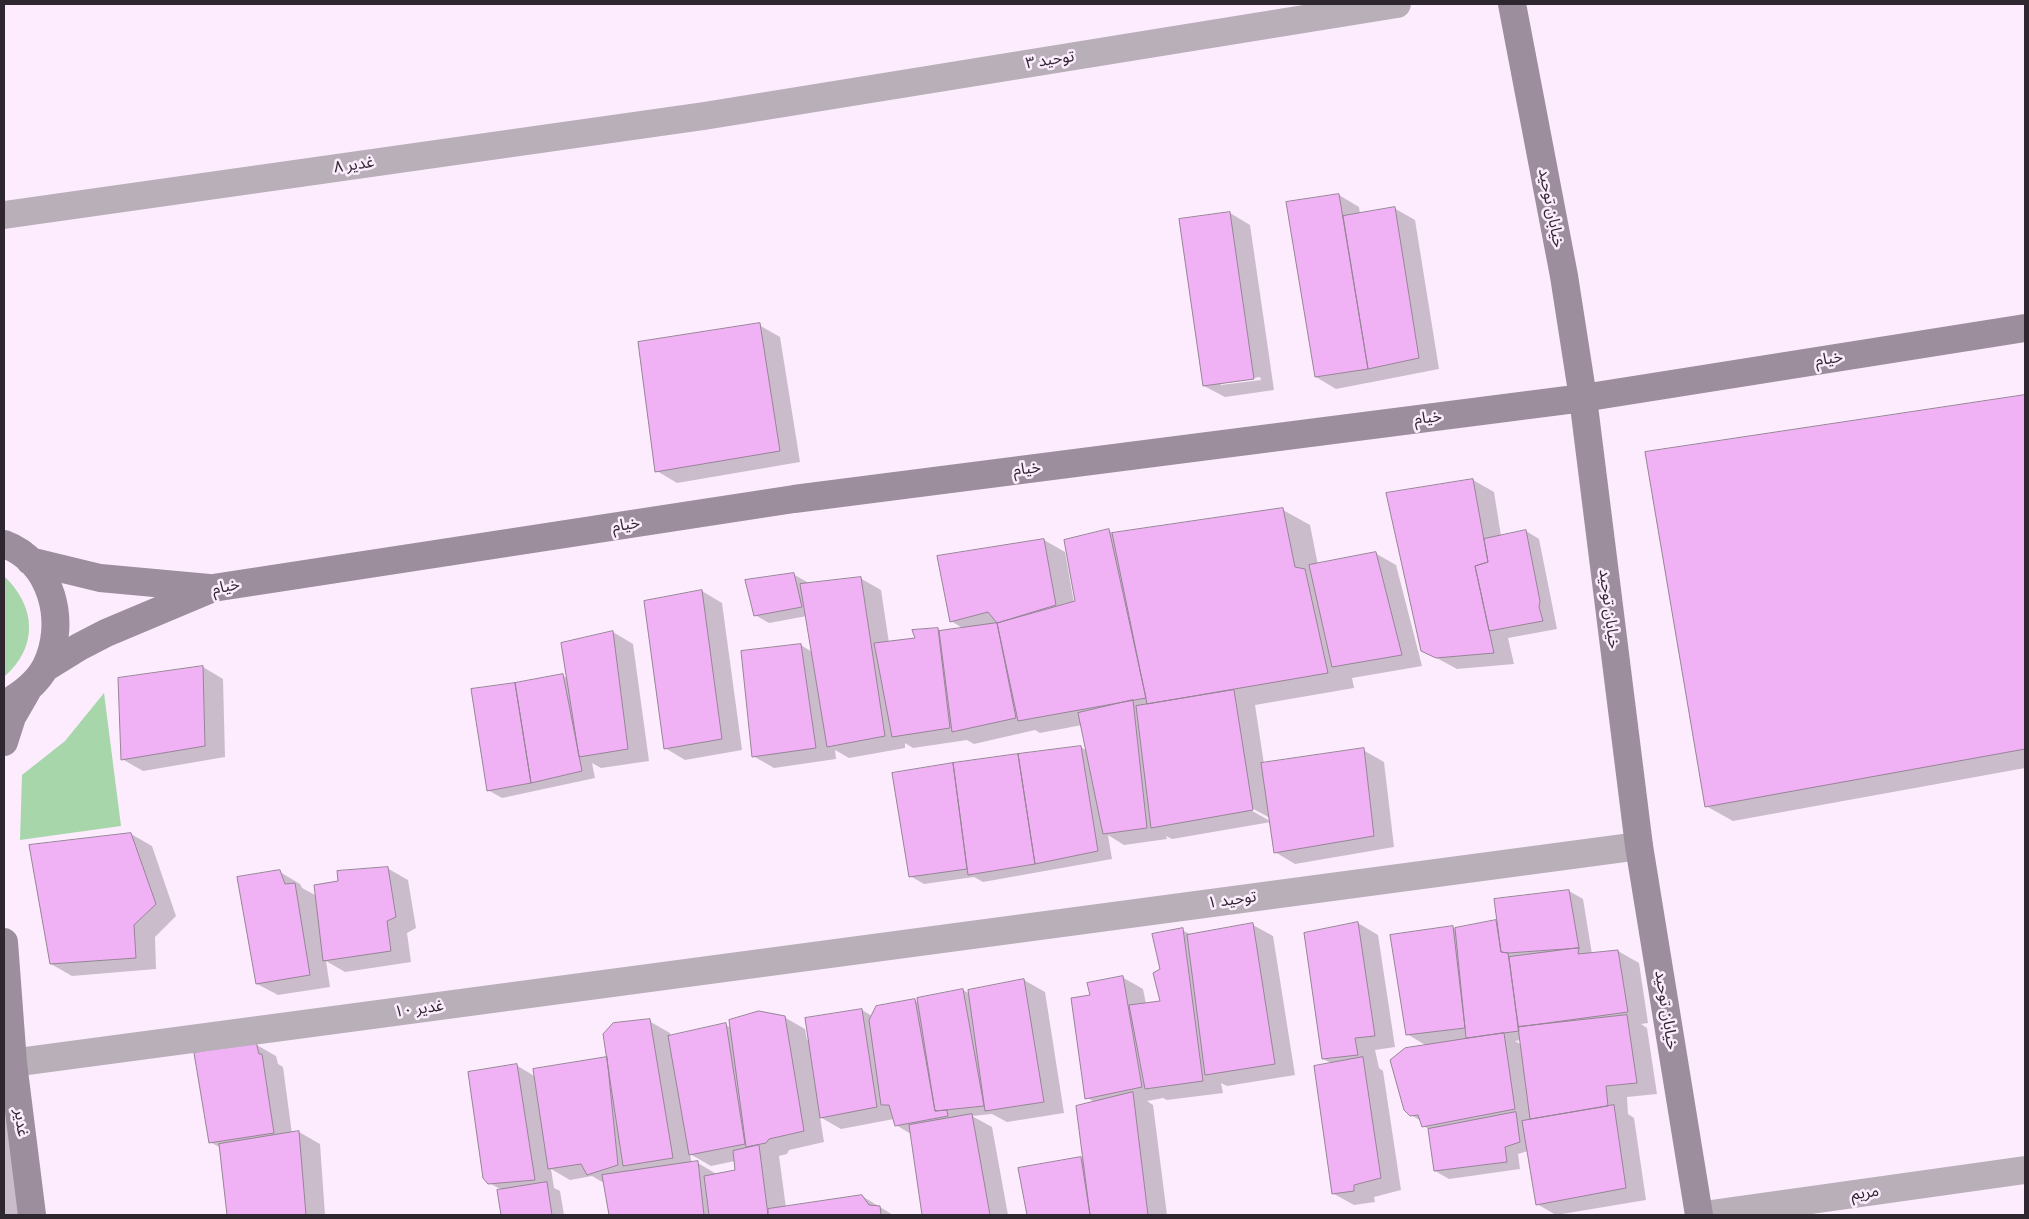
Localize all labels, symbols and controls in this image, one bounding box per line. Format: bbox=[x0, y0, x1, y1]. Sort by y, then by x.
street label: توحید ۳ bbox=[1024, 47, 1076, 73]
street label: غدیر ۸ bbox=[333, 153, 375, 177]
street label: خیابان توحید bbox=[1534, 167, 1568, 249]
street label: خیام bbox=[1814, 347, 1844, 371]
street label: خیام bbox=[1413, 407, 1443, 429]
street label: خیام bbox=[1012, 458, 1042, 480]
street label: خیام bbox=[611, 513, 641, 537]
street label: خیابان توحید bbox=[1595, 568, 1623, 650]
street label: خیام bbox=[210, 575, 242, 599]
street label: توحید ۱ bbox=[1206, 887, 1258, 913]
street label: خیابان توحید bbox=[1650, 969, 1682, 1051]
street label: غدیر ۱۰ bbox=[393, 996, 445, 1022]
street label: غدیر bbox=[10, 1108, 32, 1138]
street label: مریم bbox=[1850, 1182, 1880, 1204]

